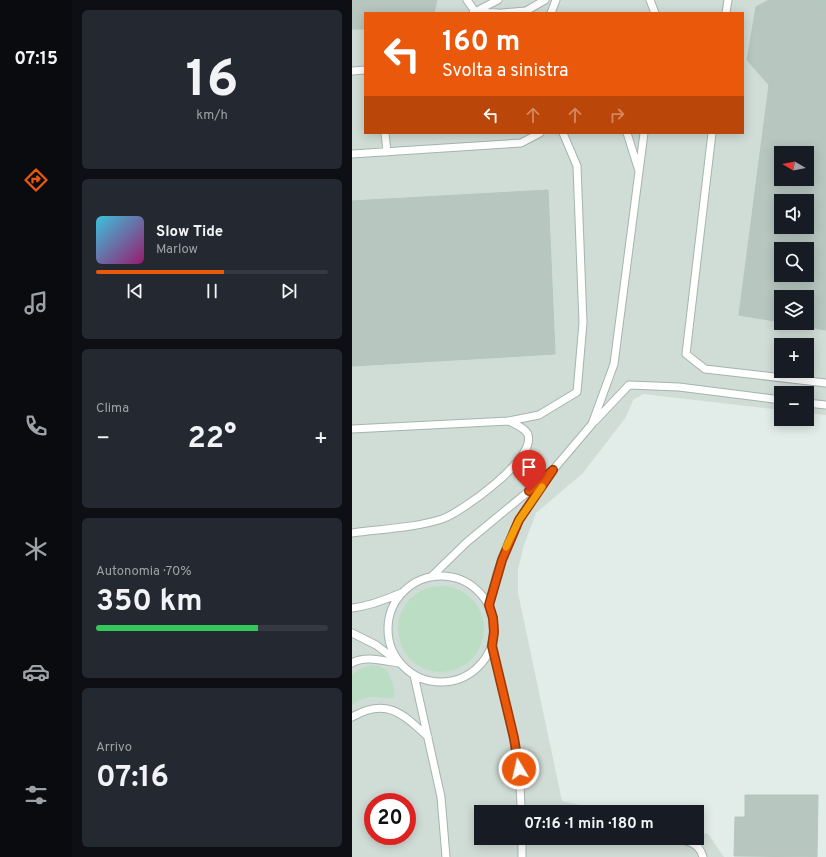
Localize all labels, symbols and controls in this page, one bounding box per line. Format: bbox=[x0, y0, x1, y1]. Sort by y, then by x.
text: 160 m bbox=[442, 25, 520, 61]
icon: left bbox=[376, 28, 428, 80]
text: 07:15 bbox=[14, 48, 58, 71]
text: 16 bbox=[186, 49, 238, 115]
text: Svolta a sinistra bbox=[442, 60, 569, 83]
icon: left bbox=[480, 104, 502, 126]
icon: ahead bbox=[522, 104, 544, 126]
icon: ahead bbox=[564, 104, 586, 126]
icon: right bbox=[606, 104, 628, 126]
text: km/h bbox=[196, 108, 228, 124]
north arrow bbox=[774, 146, 814, 186]
map controls bbox=[774, 146, 814, 426]
icon: directions bbox=[22, 166, 50, 194]
button: sound bbox=[774, 194, 814, 234]
text: Slow Tide bbox=[156, 223, 223, 242]
text: Marlow bbox=[156, 242, 198, 258]
button: search bbox=[774, 242, 814, 282]
icon: previous bbox=[124, 280, 146, 302]
icon: pause bbox=[201, 280, 223, 302]
icon: next bbox=[278, 280, 300, 302]
icon: music bbox=[22, 289, 50, 317]
button: layers bbox=[774, 290, 814, 330]
button: + bbox=[774, 338, 814, 378]
button: − bbox=[774, 386, 814, 426]
text: Clima bbox=[96, 401, 129, 417]
icon: phone bbox=[22, 412, 50, 440]
text: 22° bbox=[187, 421, 237, 458]
text: − bbox=[96, 426, 110, 453]
text: + bbox=[314, 426, 328, 453]
pin bbox=[512, 450, 546, 491]
icon: arrive bbox=[518, 456, 540, 478]
icon: climate bbox=[22, 535, 50, 563]
text: Autonomia · 70% bbox=[96, 564, 192, 580]
text: 350 km bbox=[96, 584, 203, 621]
icon: car bbox=[22, 658, 50, 686]
text: Arrivo bbox=[96, 740, 132, 756]
position arrow bbox=[498, 748, 540, 790]
text: 07:16 bbox=[96, 760, 169, 797]
icon: filters bbox=[22, 781, 50, 809]
speed limit sign: 20 bbox=[364, 793, 416, 845]
text: 07:16 · 1 min · 180 m bbox=[524, 815, 654, 834]

